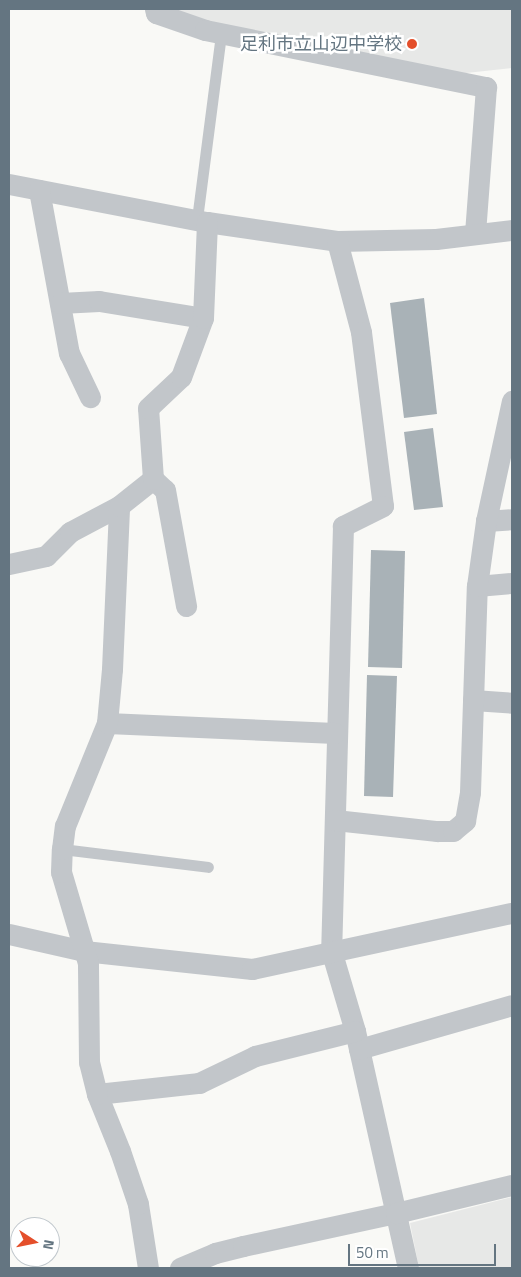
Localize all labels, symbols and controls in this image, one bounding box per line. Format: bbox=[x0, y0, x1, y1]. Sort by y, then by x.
place label: 足利市立山辺中学校 bbox=[240, 33, 402, 55]
marker: 足利市立山辺中学校 bbox=[406, 38, 418, 50]
north arrow bbox=[10, 1217, 60, 1267]
scale bar bbox=[351, 1234, 498, 1266]
text: N bbox=[38, 1238, 60, 1252]
text: 50 m bbox=[356, 1241, 389, 1264]

